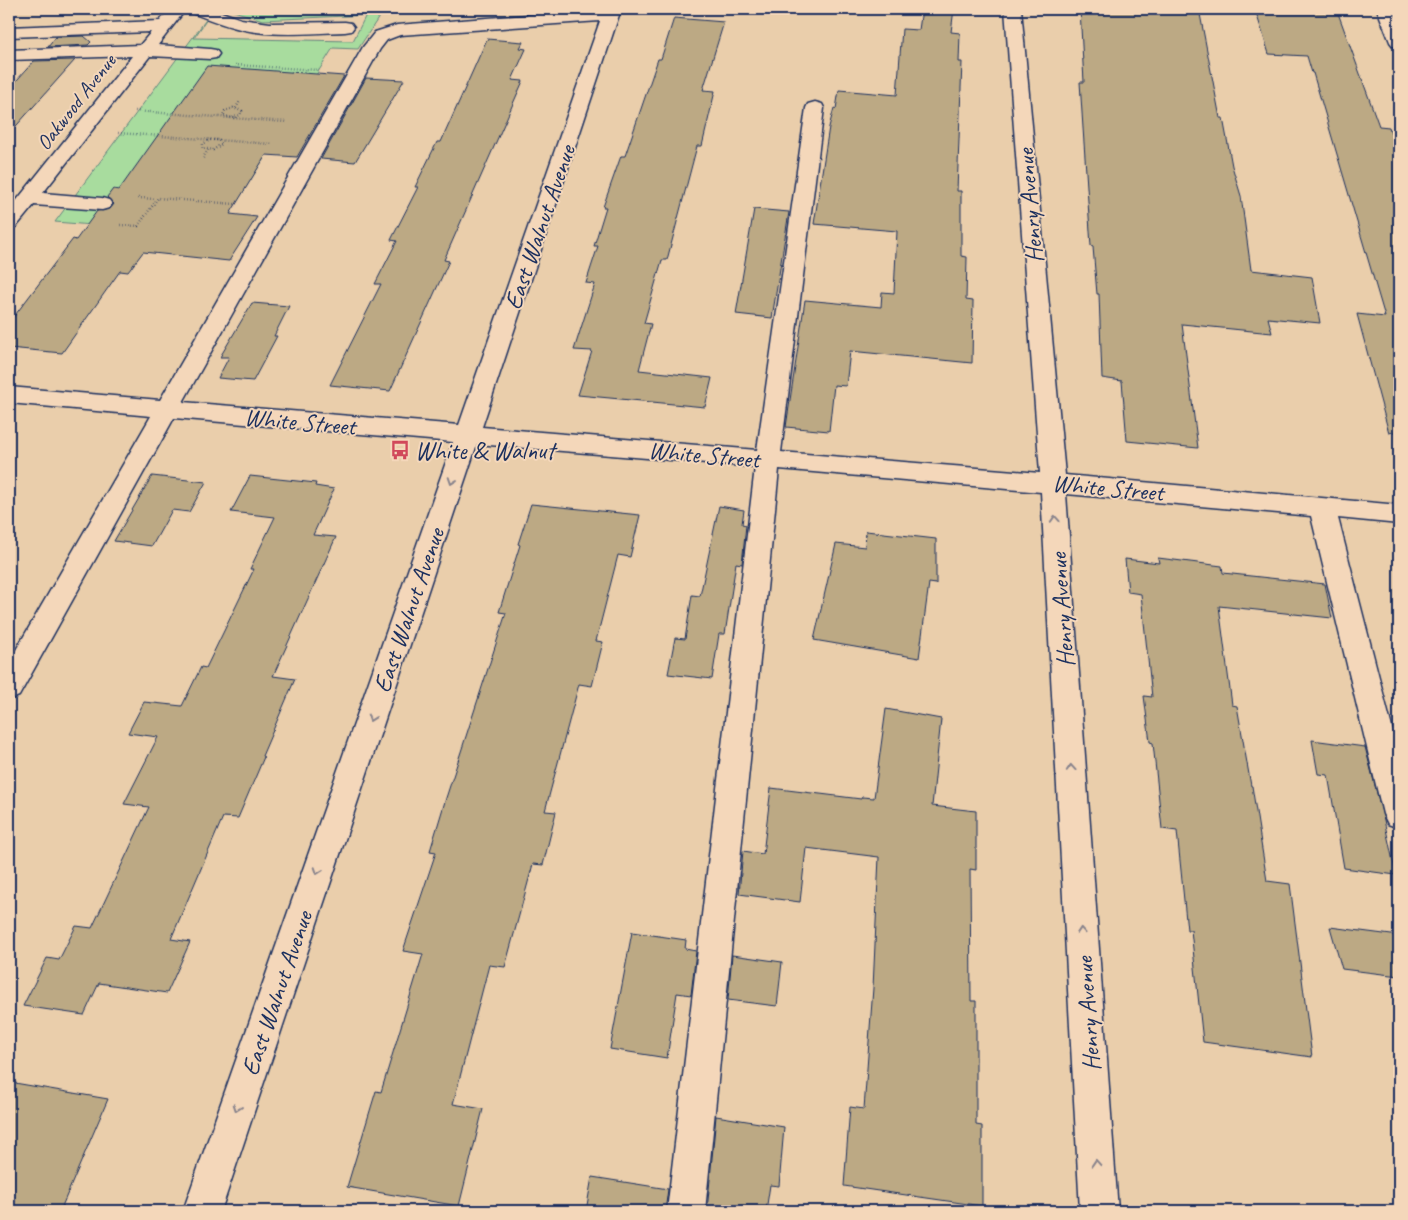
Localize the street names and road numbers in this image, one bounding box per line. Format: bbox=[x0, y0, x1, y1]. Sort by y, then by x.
street label: Oakwood Avenue bbox=[30, 48, 122, 155]
street label: East Walnut Avenue bbox=[497, 139, 584, 314]
street label: Henry Avenue bbox=[1009, 146, 1051, 264]
street label: White Street bbox=[243, 401, 360, 443]
street label: White Street bbox=[647, 434, 764, 476]
street label: White Street bbox=[1051, 467, 1168, 509]
street label: East Walnut Avenue bbox=[366, 522, 453, 697]
street label: Henry Avenue bbox=[1042, 550, 1082, 668]
street label: East Walnut Avenue bbox=[234, 905, 321, 1080]
street label: Henry Avenue bbox=[1068, 954, 1108, 1072]

